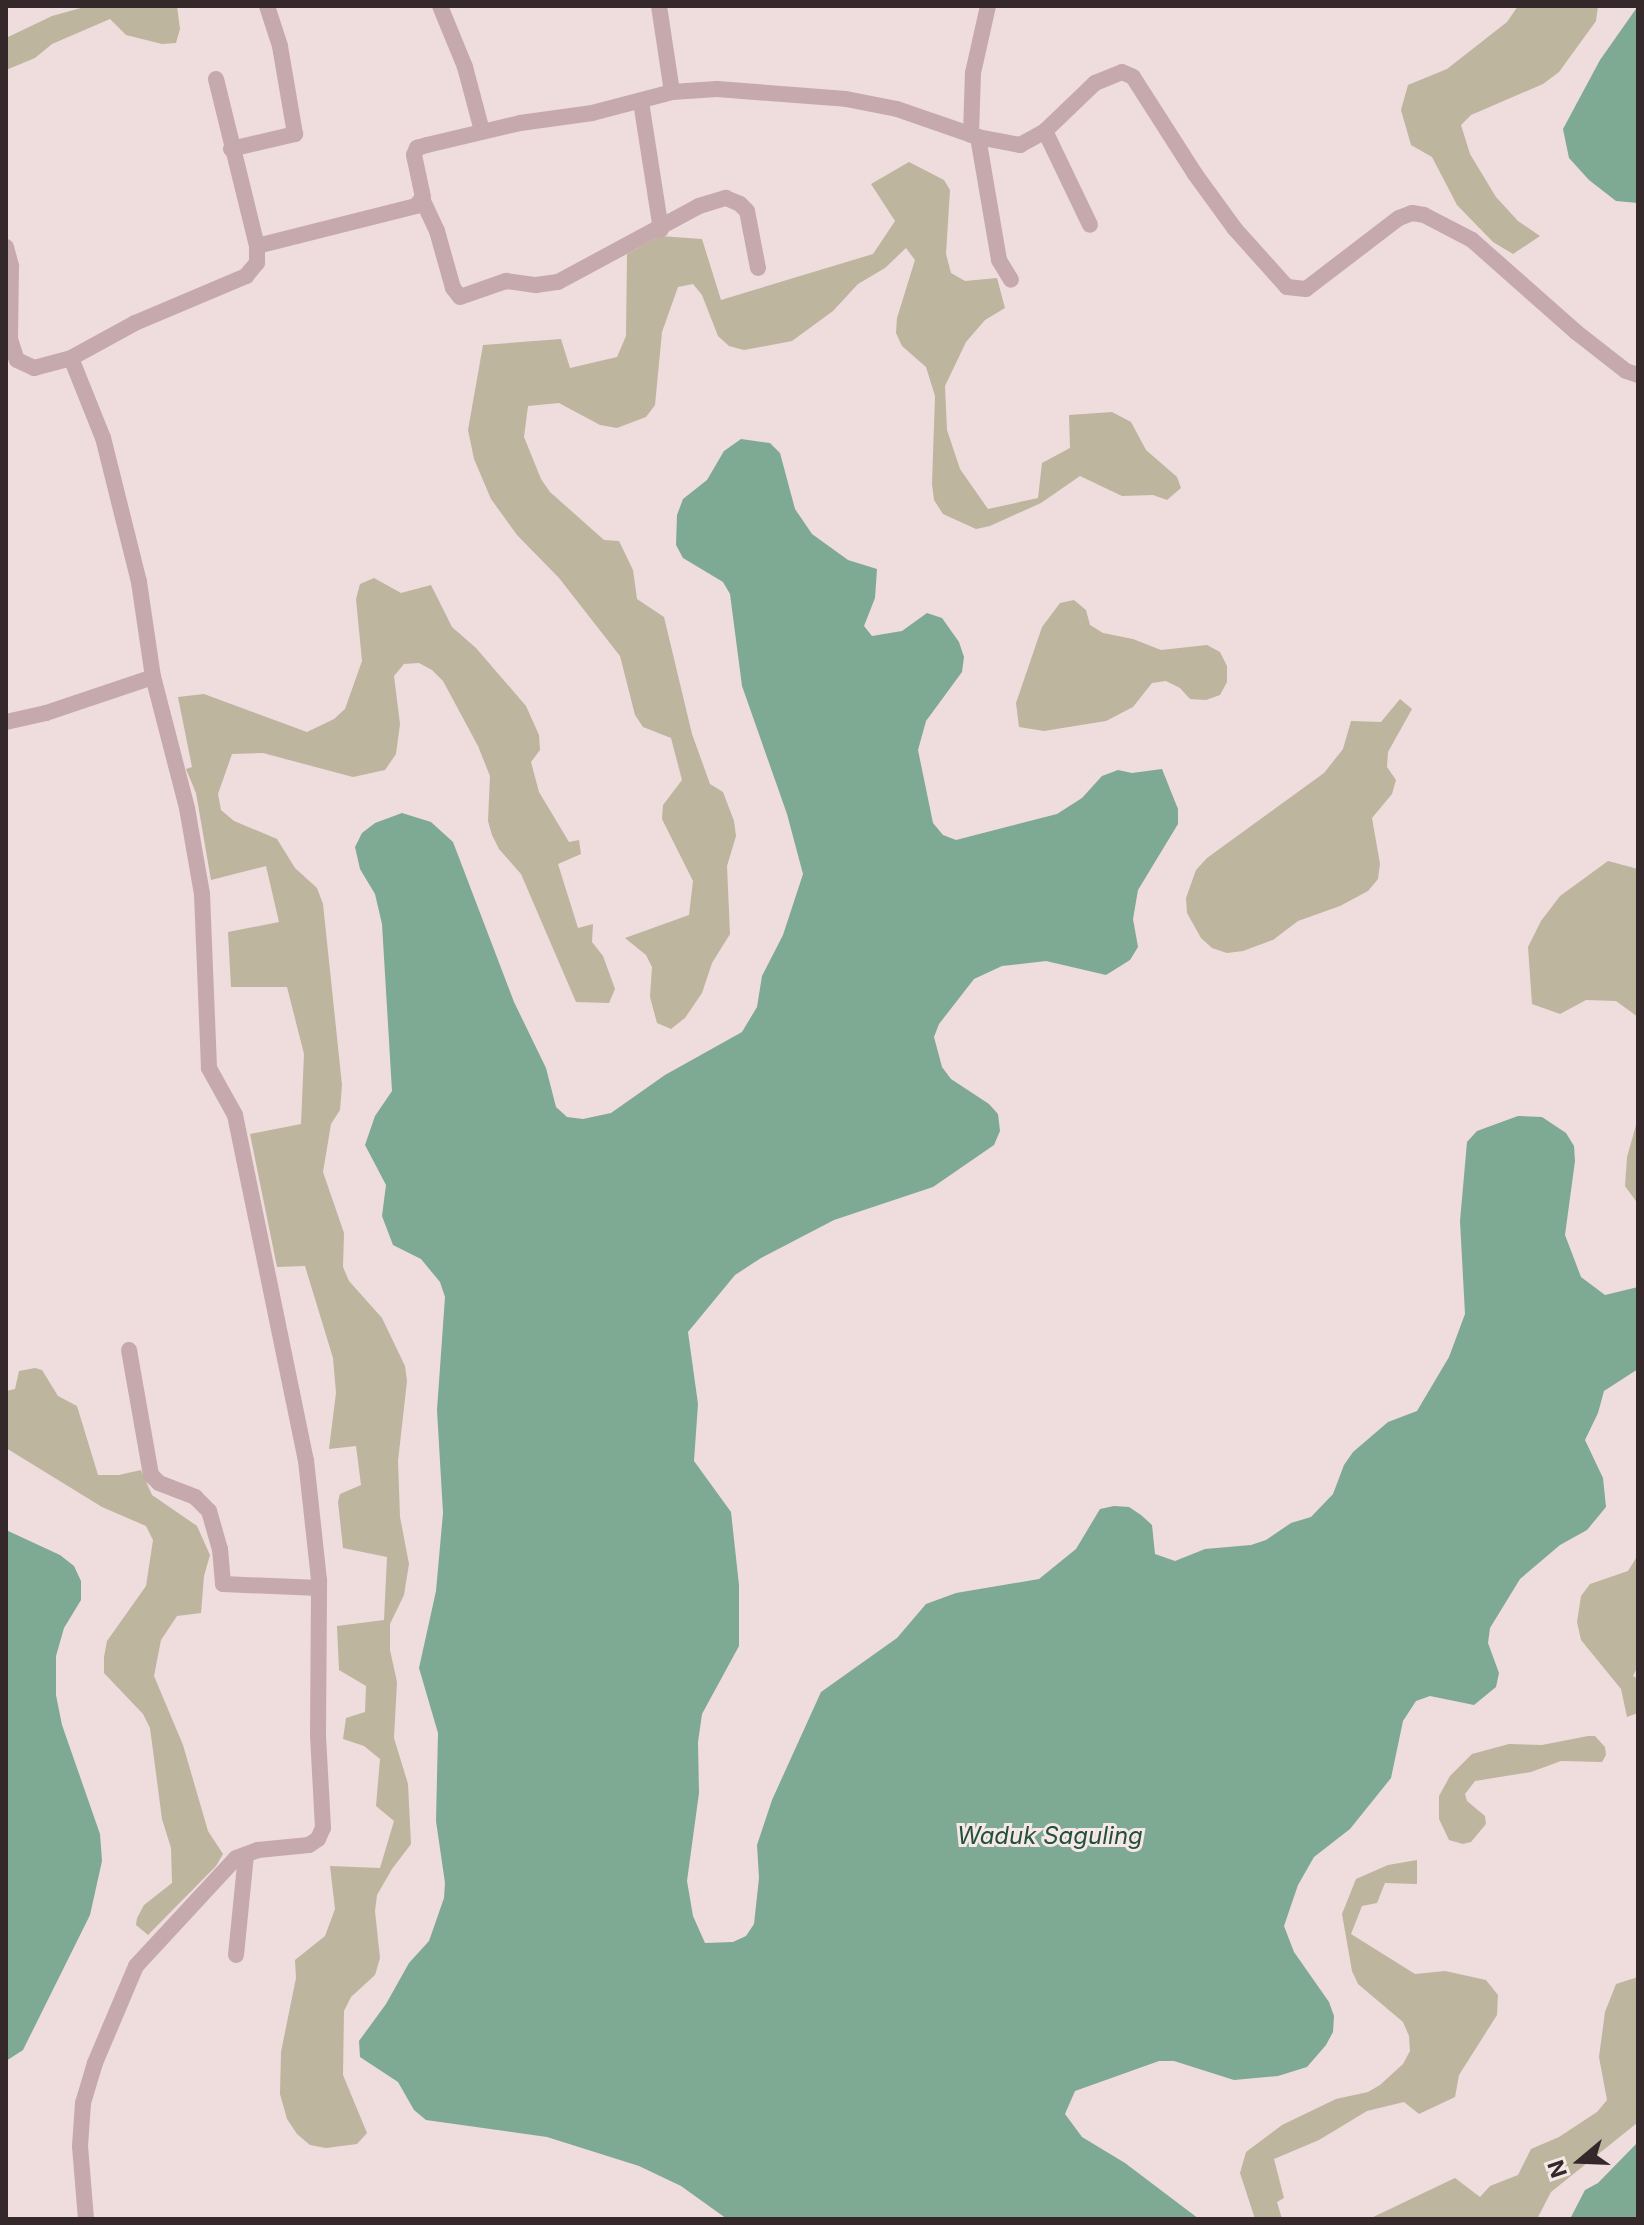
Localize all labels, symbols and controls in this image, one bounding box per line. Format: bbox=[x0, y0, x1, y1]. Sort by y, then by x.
water label: Waduk Saguling bbox=[957, 1822, 1143, 1850]
north arrow bbox=[1540, 2121, 1620, 2201]
text: N bbox=[1542, 2157, 1572, 2181]

